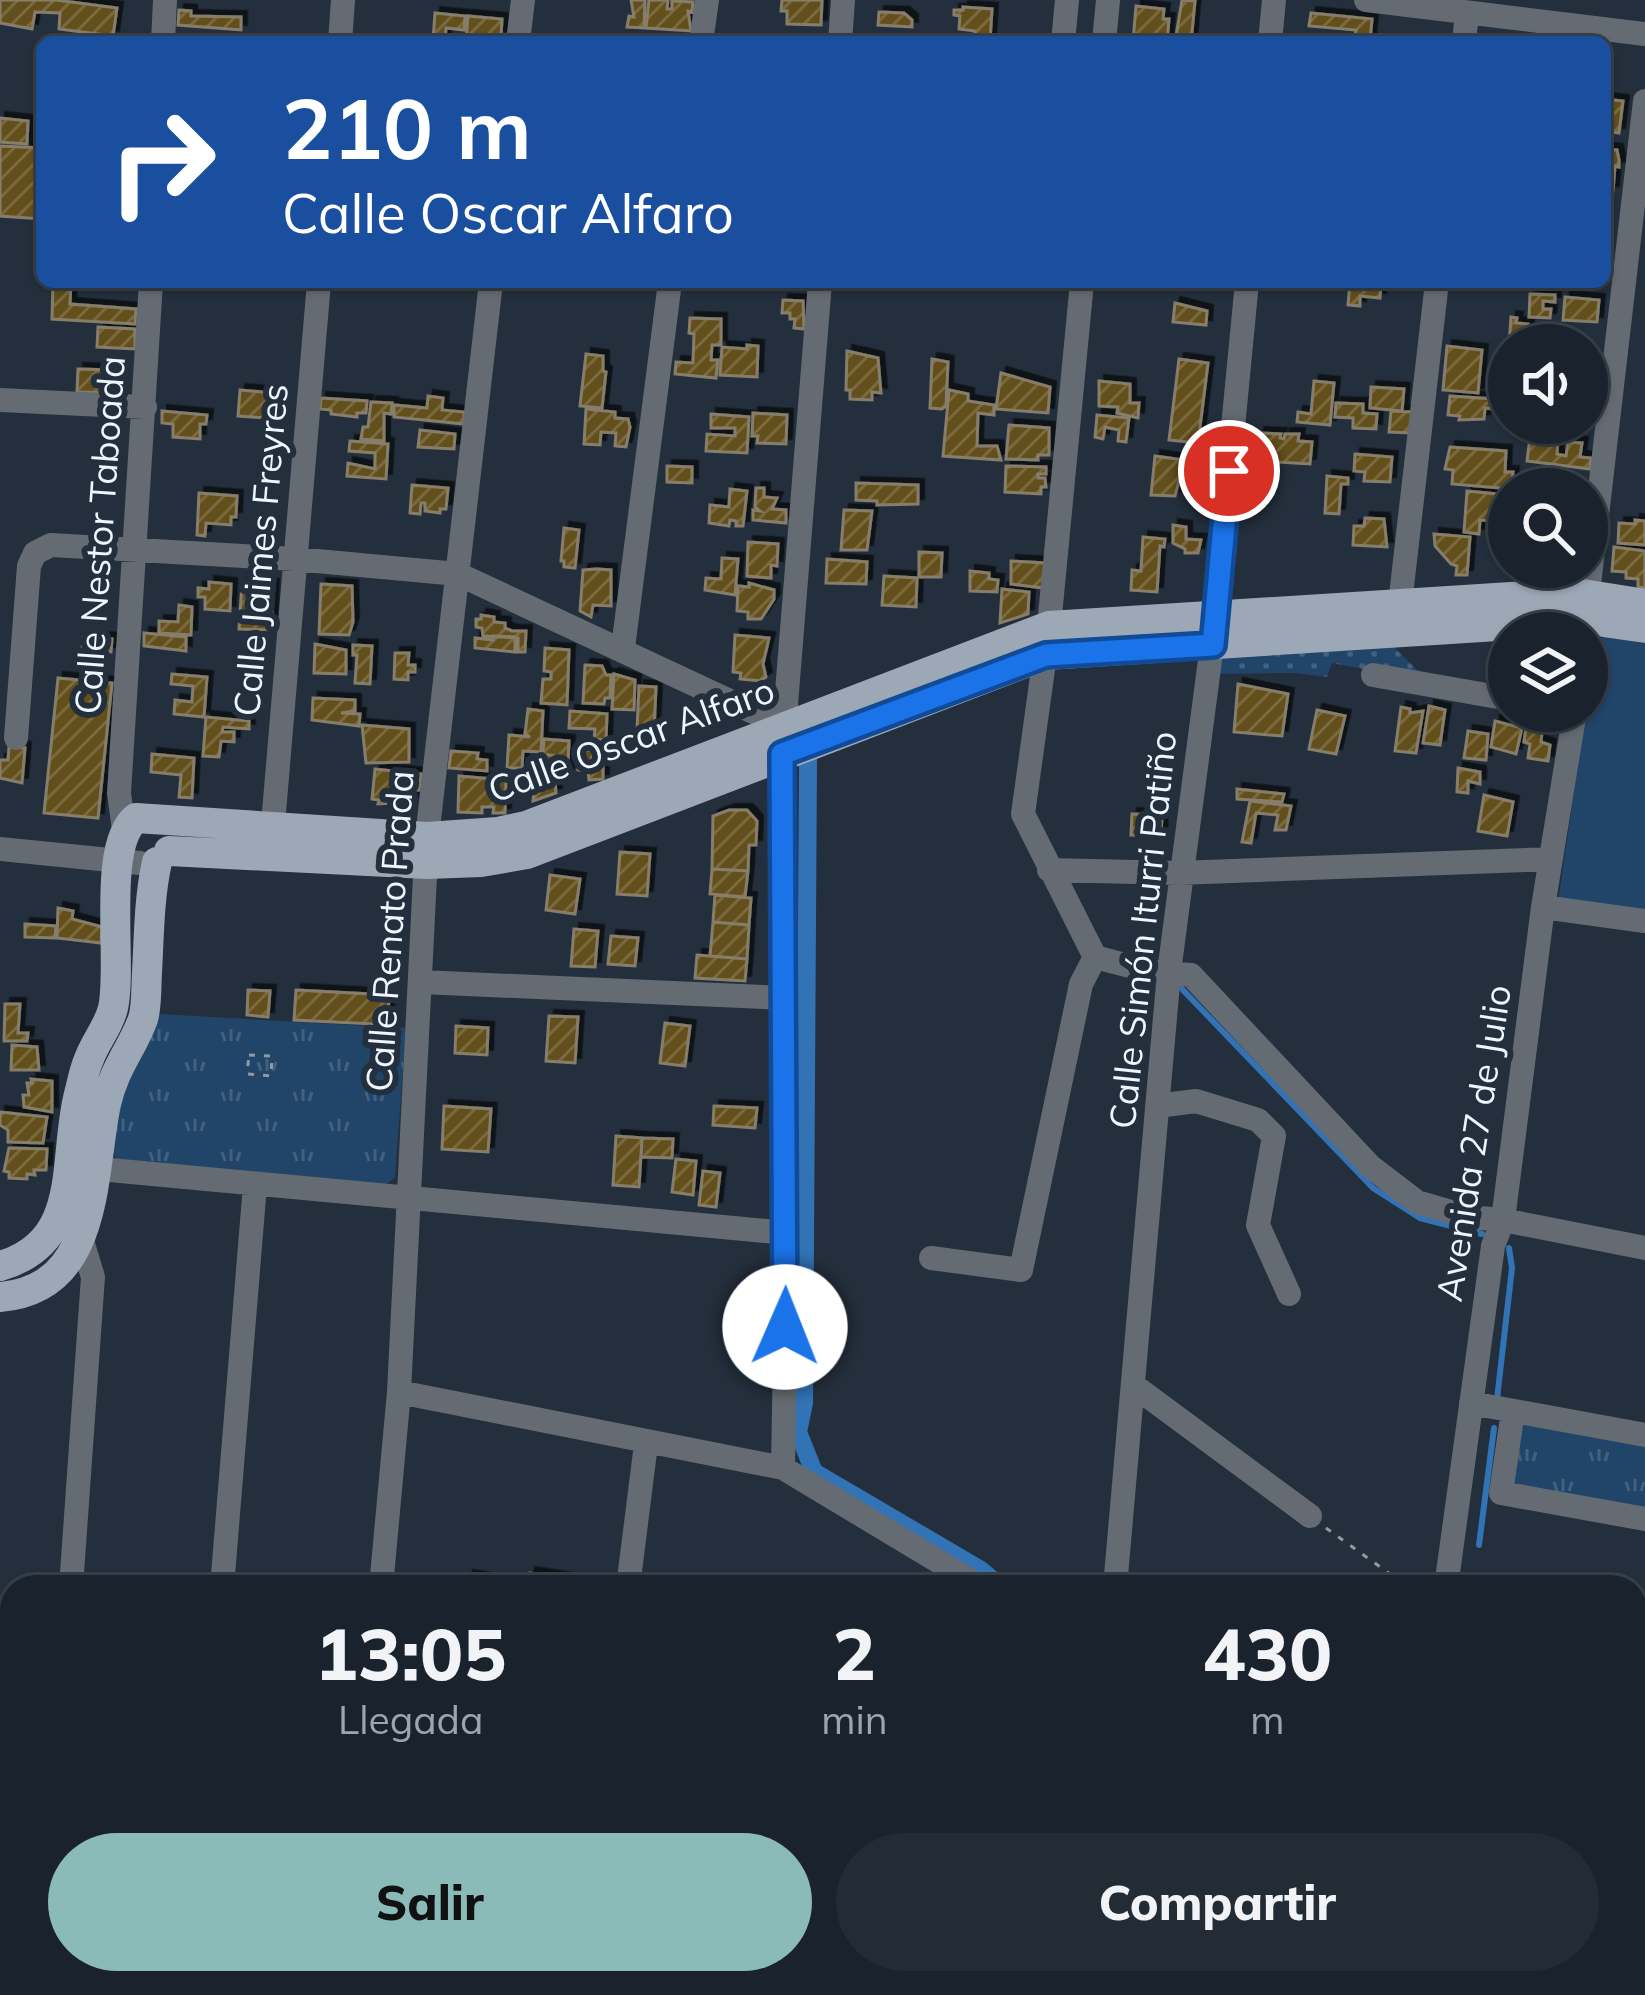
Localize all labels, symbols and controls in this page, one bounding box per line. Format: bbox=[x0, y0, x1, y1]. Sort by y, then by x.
text: 210 m bbox=[282, 75, 532, 180]
icon: right bbox=[84, 84, 240, 240]
text: Calle Oscar Alfaro bbox=[282, 179, 734, 247]
map controls bbox=[1488, 324, 1608, 732]
button: sound bbox=[1488, 324, 1608, 444]
street label: Calle Nestor Taboada bbox=[64, 354, 134, 716]
street label: Calle Jaimes Freyres bbox=[223, 382, 297, 718]
pin bbox=[1178, 420, 1280, 522]
icon: arrive bbox=[1196, 438, 1262, 504]
button: search bbox=[1488, 468, 1608, 588]
button: layers bbox=[1488, 612, 1608, 732]
street label: Calle Oscar Alfaro bbox=[482, 666, 780, 812]
street label: Calle Simón Iturri Patiño bbox=[1099, 729, 1185, 1131]
street label: Calle Renato Prada bbox=[355, 769, 423, 1093]
street label: Avenida 27 de Julio bbox=[1426, 982, 1520, 1304]
position arrow bbox=[722, 1264, 848, 1390]
text: 13:05 bbox=[315, 1608, 506, 1698]
text: 2 bbox=[833, 1608, 876, 1698]
text: 430 bbox=[1203, 1608, 1332, 1698]
text: Llegada bbox=[338, 1695, 483, 1744]
text: min bbox=[821, 1695, 888, 1744]
text: m bbox=[1250, 1695, 1284, 1744]
button: Salir bbox=[48, 1833, 812, 1971]
button: Compartir bbox=[836, 1833, 1599, 1971]

